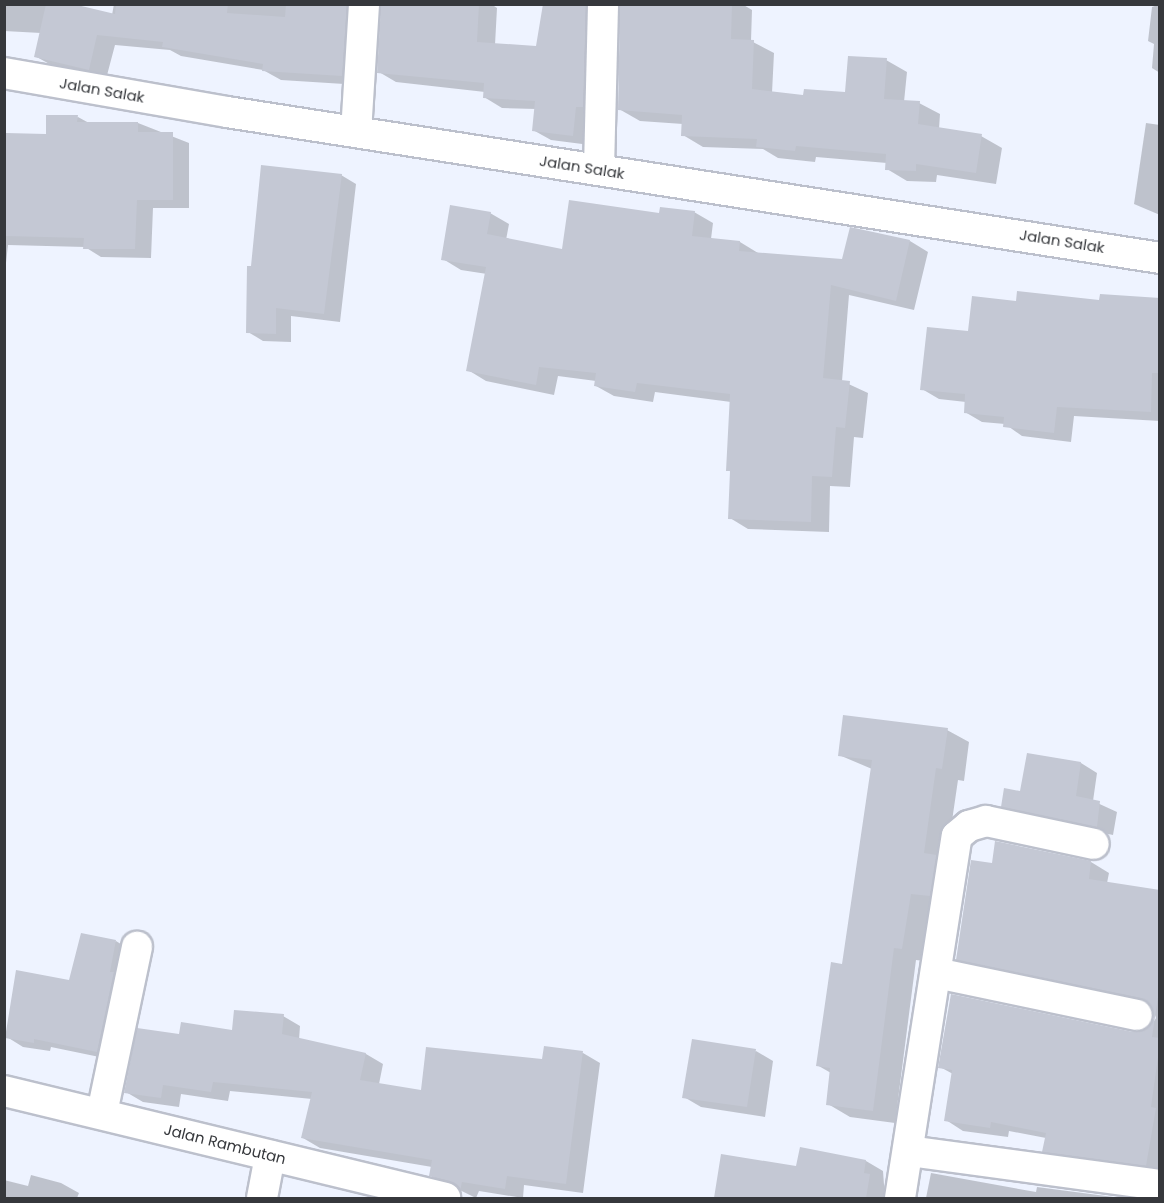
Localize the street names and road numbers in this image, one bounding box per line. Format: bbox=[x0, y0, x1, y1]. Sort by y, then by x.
street label: Jalan Salak bbox=[58, 74, 146, 106]
street label: Jalan Salak bbox=[538, 151, 626, 183]
street label: Jalan Salak bbox=[1018, 225, 1106, 257]
street label: Jalan Rambutan bbox=[162, 1120, 288, 1168]

